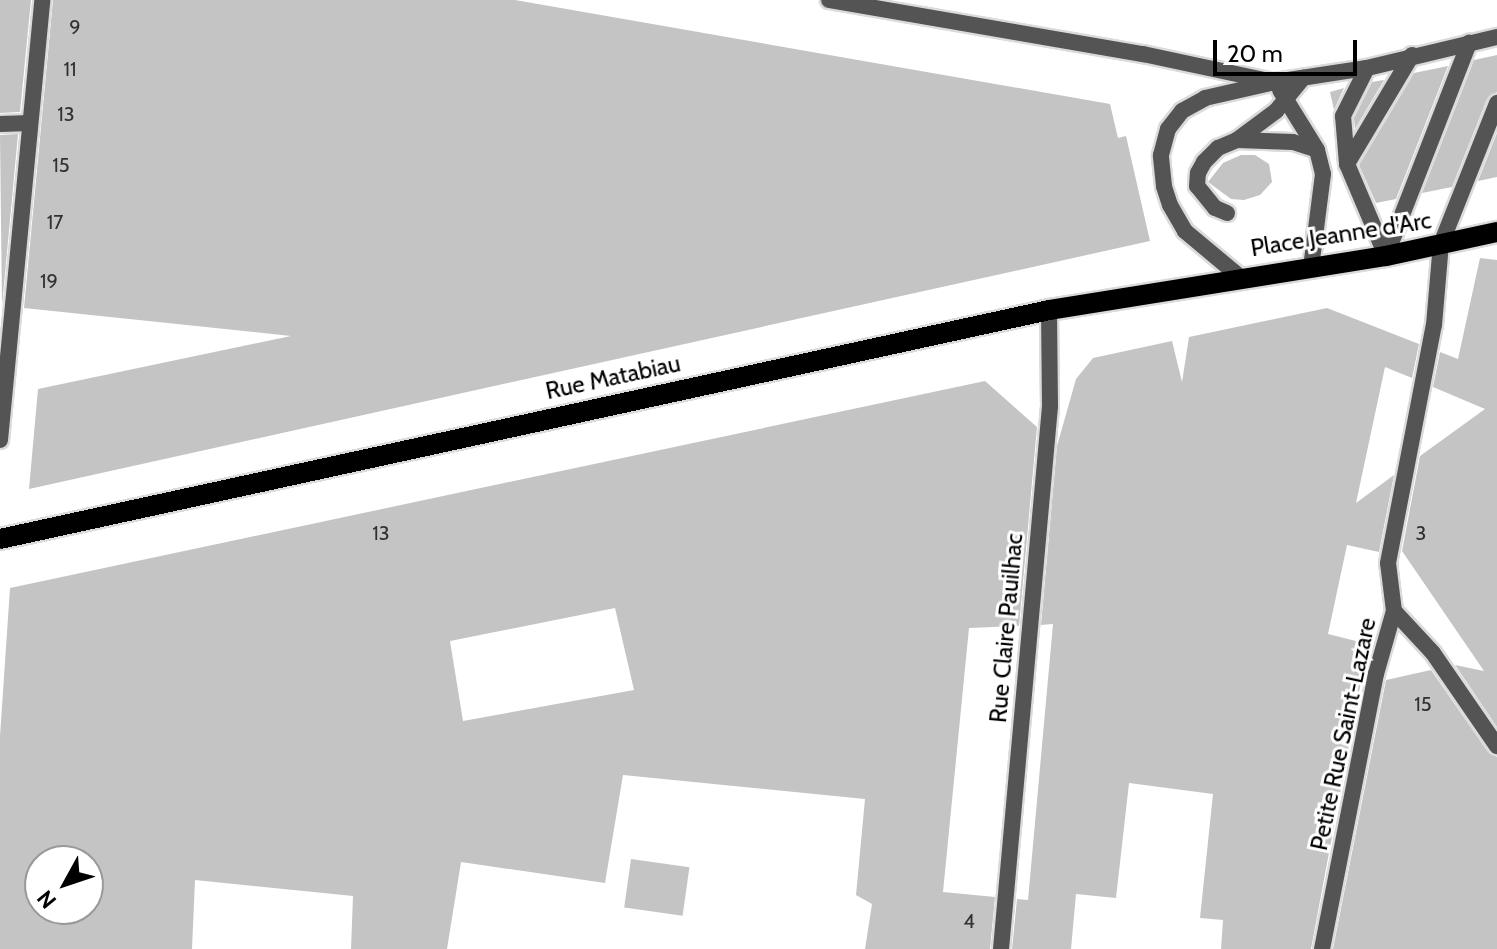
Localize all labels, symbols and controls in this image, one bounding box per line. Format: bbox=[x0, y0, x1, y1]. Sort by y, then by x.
house number: 9 bbox=[69, 15, 81, 39]
scale bar bbox=[1217, 24, 1361, 74]
text: 20 m bbox=[1227, 39, 1283, 68]
house number: 11 bbox=[63, 57, 77, 81]
house number: 13 bbox=[57, 102, 75, 126]
house number: 15 bbox=[52, 153, 70, 177]
street label: Place Jeanne d'Arc bbox=[1249, 205, 1433, 263]
house number: 17 bbox=[47, 210, 63, 234]
house number: 19 bbox=[40, 269, 58, 293]
street label: Rue Matabiau bbox=[543, 349, 683, 405]
house number: 13 bbox=[372, 521, 390, 545]
house number: 3 bbox=[1416, 521, 1426, 545]
street label: Rue Claire Pauilhac bbox=[983, 532, 1029, 724]
street label: Petite Rue Saint-Lazare bbox=[1304, 615, 1382, 853]
house number: 15 bbox=[1414, 692, 1432, 716]
north arrow bbox=[24, 845, 104, 925]
text: N bbox=[31, 885, 62, 914]
house number: 4 bbox=[963, 909, 975, 933]

